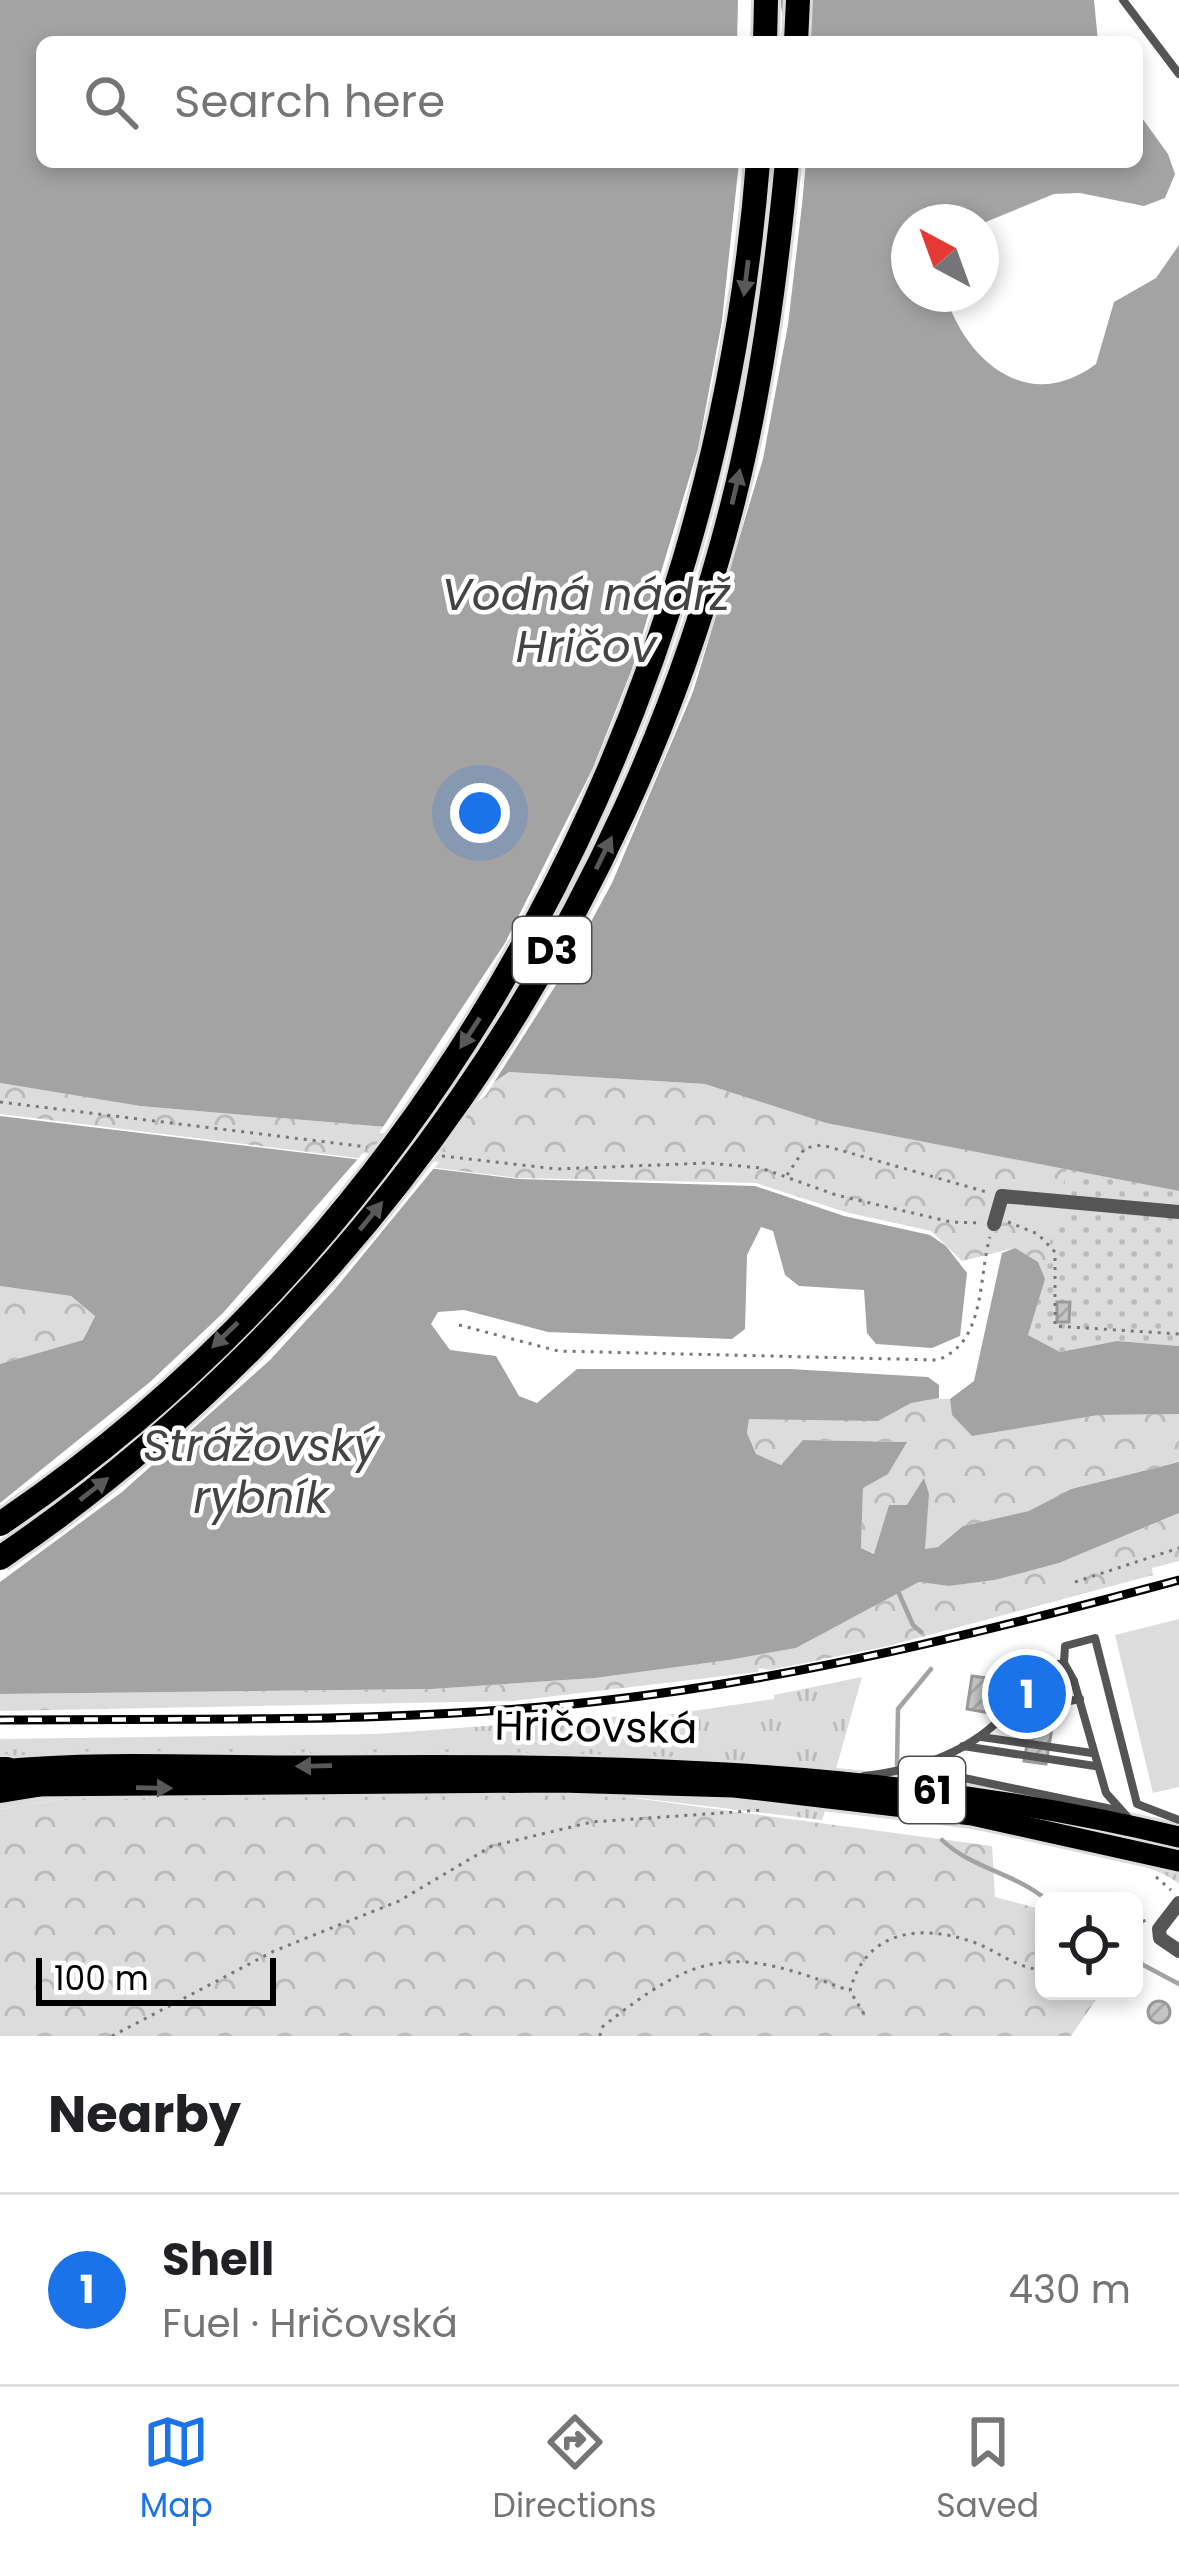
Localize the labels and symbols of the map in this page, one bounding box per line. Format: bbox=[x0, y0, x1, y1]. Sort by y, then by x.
north arrow bbox=[891, 204, 999, 312]
one-way arrow bbox=[736, 260, 755, 298]
one-way arrow bbox=[727, 468, 746, 505]
water label: Vodná nádrž Hričov bbox=[441, 563, 731, 678]
your location bbox=[450, 783, 510, 843]
one-way arrow bbox=[593, 835, 613, 870]
road number: D3 bbox=[513, 917, 591, 983]
one-way arrow bbox=[460, 1016, 482, 1049]
one-way arrow bbox=[358, 1200, 384, 1231]
one-way arrow bbox=[211, 1320, 240, 1348]
water label: Strážovský rybník bbox=[143, 1414, 381, 1529]
one-way arrow bbox=[78, 1477, 110, 1502]
pin: 1 bbox=[988, 1649, 1066, 1739]
street label: Hričovská bbox=[494, 1696, 698, 1758]
one-way arrow bbox=[294, 1756, 332, 1776]
road number: 61 bbox=[899, 1757, 965, 1823]
one-way arrow bbox=[136, 1778, 174, 1797]
scale bar bbox=[36, 1952, 276, 2005]

